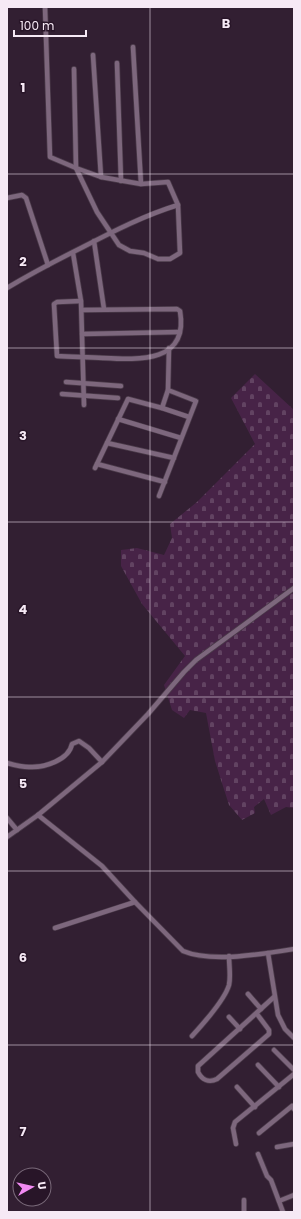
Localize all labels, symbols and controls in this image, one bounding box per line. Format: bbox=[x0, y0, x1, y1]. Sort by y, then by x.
scale bar bbox=[14, 12, 86, 38]
text: B bbox=[222, 14, 231, 33]
text: 100 m bbox=[20, 17, 54, 34]
text: 1 bbox=[21, 78, 25, 97]
text: 2 bbox=[19, 252, 27, 271]
text: 3 bbox=[19, 426, 27, 445]
text: 4 bbox=[19, 600, 28, 619]
text: 5 bbox=[19, 774, 27, 793]
text: 6 bbox=[19, 948, 27, 967]
text: 7 bbox=[20, 1122, 27, 1141]
north arrow bbox=[12, 1167, 52, 1207]
text: U bbox=[33, 1181, 50, 1191]

